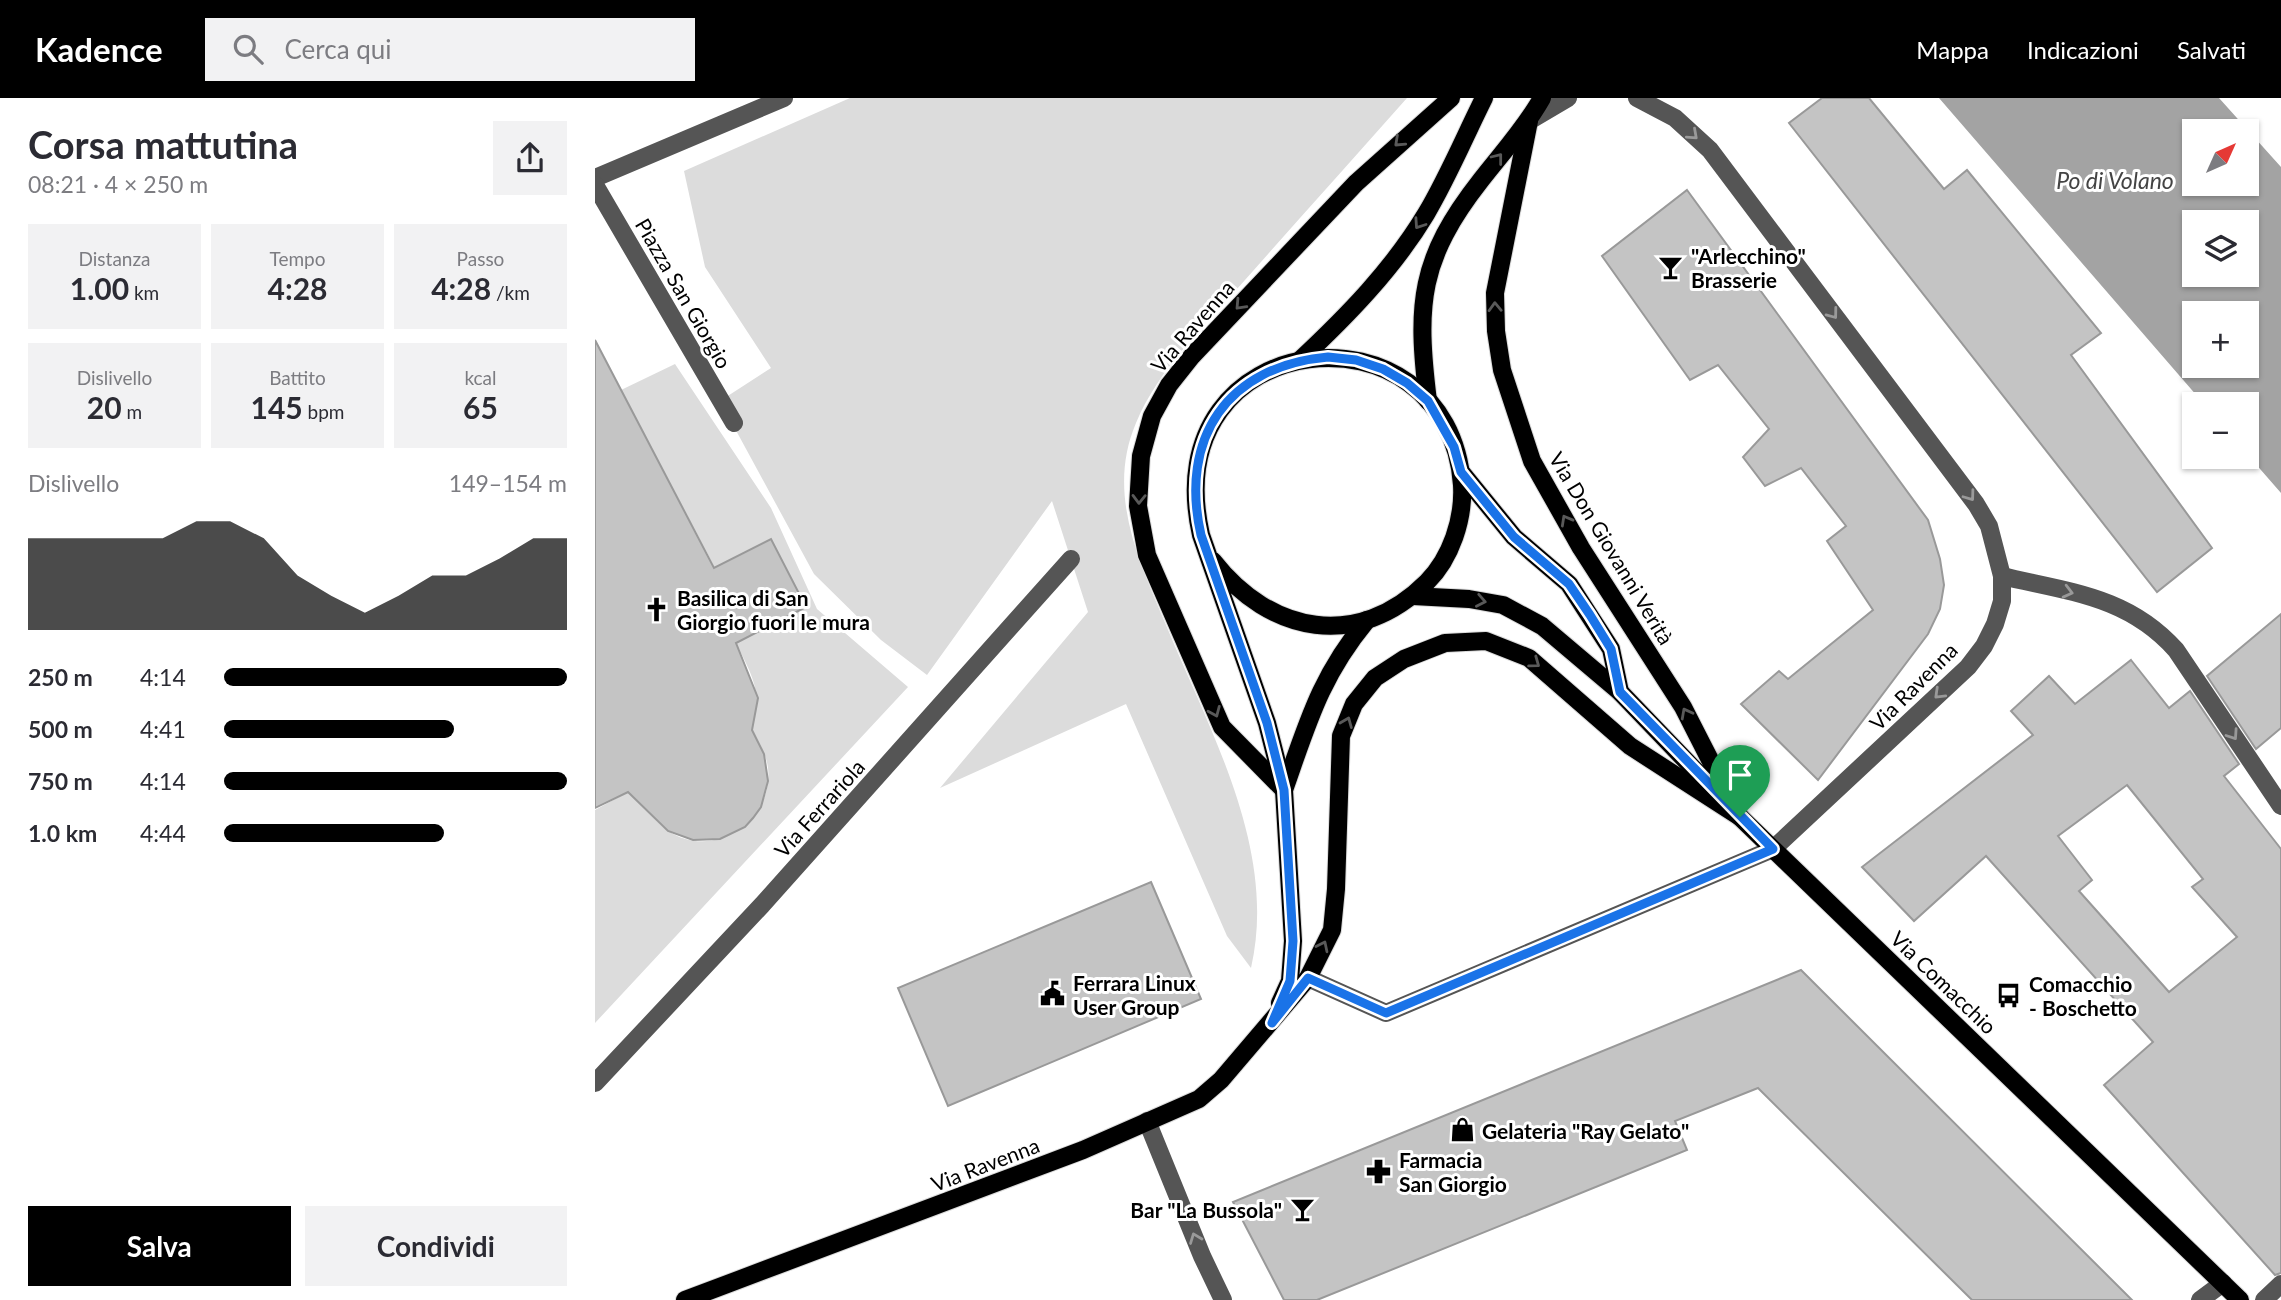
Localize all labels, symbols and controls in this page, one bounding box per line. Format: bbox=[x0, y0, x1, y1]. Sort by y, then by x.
search box bbox=[205, 18, 695, 81]
text: Kadence bbox=[35, 29, 163, 69]
icon: search bbox=[229, 30, 267, 68]
text: Cerca qui bbox=[285, 33, 392, 65]
text: Mappa bbox=[1916, 35, 1989, 64]
text: Indicazioni bbox=[2027, 35, 2139, 64]
text: Salvati bbox=[2177, 35, 2246, 64]
north arrow bbox=[2182, 119, 2259, 196]
map controls bbox=[2182, 119, 2259, 469]
text: Corsa mattutina bbox=[28, 121, 298, 167]
button: share bbox=[493, 121, 567, 195]
one-way arrow bbox=[1685, 127, 1698, 139]
one-way arrow bbox=[1394, 134, 1407, 147]
one-way arrow bbox=[1489, 154, 1502, 166]
water label: Po di Volano bbox=[2056, 166, 2174, 194]
text: 08:21 · 4 × 250 m bbox=[28, 170, 208, 198]
button: layers bbox=[2182, 210, 2259, 287]
street label: Piazza San Giorgio bbox=[631, 214, 737, 373]
one-way arrow bbox=[1415, 216, 1427, 229]
place label: "Arlecchino" Brasserie bbox=[1691, 243, 1806, 292]
text: Distanza bbox=[79, 247, 150, 270]
text: Tempo bbox=[270, 247, 325, 270]
text: Passo bbox=[457, 247, 504, 270]
bar icon: "Arlecchino" Brasserie bbox=[1657, 253, 1685, 281]
text: 1.00 bbox=[70, 270, 129, 306]
text: 4:28 bbox=[268, 270, 327, 306]
text: 4:28 bbox=[431, 270, 491, 306]
street label: Via Ravenna bbox=[1145, 275, 1239, 377]
text: km bbox=[129, 281, 159, 304]
text: /km bbox=[491, 281, 530, 304]
one-way arrow bbox=[1236, 297, 1249, 310]
one-way arrow bbox=[1487, 301, 1503, 312]
button: + bbox=[2182, 301, 2259, 378]
one-way arrow bbox=[1825, 306, 1837, 319]
text: Dislivello bbox=[77, 366, 152, 389]
text: Battito bbox=[269, 366, 326, 389]
text: kcal bbox=[464, 366, 497, 389]
text: 20 bbox=[87, 389, 122, 425]
text: 145 bbox=[251, 389, 303, 425]
text: 65 bbox=[463, 389, 498, 425]
button: − bbox=[2182, 392, 2259, 469]
text: m bbox=[122, 400, 142, 423]
text: bpm bbox=[303, 400, 344, 423]
street label: Via Don Giovanni Verità bbox=[1545, 447, 1679, 649]
text: Dislivello bbox=[28, 469, 119, 497]
text: 149–154 m bbox=[449, 469, 567, 497]
one-way arrow bbox=[1961, 488, 1974, 501]
one-way arrow bbox=[1131, 494, 1147, 505]
one-way arrow bbox=[1561, 515, 1574, 528]
one-way arrow bbox=[2062, 584, 2074, 598]
place label: Basilica di San Giorgio fuori le mura bbox=[677, 585, 870, 634]
one-way arrow bbox=[1475, 593, 1487, 608]
church icon: Basilica di San Giorgio fuori le mura bbox=[643, 595, 671, 623]
street label: Via Ravenna bbox=[1864, 637, 1962, 735]
one-way arrow bbox=[1527, 655, 1540, 668]
text: 250 m bbox=[28, 663, 93, 691]
text: 4:14 bbox=[140, 663, 186, 691]
one-way arrow bbox=[1934, 686, 1947, 699]
one-way arrow bbox=[1207, 704, 1221, 717]
one-way arrow bbox=[1681, 708, 1694, 721]
text: 500 m bbox=[28, 715, 93, 743]
text: 4:41 bbox=[140, 715, 186, 743]
one-way arrow bbox=[1338, 717, 1352, 729]
one-way arrow bbox=[2225, 727, 2237, 740]
pin bbox=[1710, 745, 1770, 817]
street label: Via Ferrariola bbox=[769, 754, 869, 862]
icon: arrive bbox=[1721, 756, 1759, 794]
text: 750 m bbox=[28, 767, 93, 795]
text: 4:14 bbox=[140, 767, 186, 795]
text: 1.0 km bbox=[28, 819, 97, 847]
text: 4:44 bbox=[140, 819, 186, 847]
street label: Via Comacchio bbox=[1886, 925, 2002, 1039]
one-way arrow bbox=[1315, 941, 1329, 953]
place label: Ferrara Linux User Group bbox=[1073, 970, 1196, 1019]
place label: Comacchio - Boschetto bbox=[2029, 971, 2137, 1020]
public building icon: Ferrara Linux User Group bbox=[1039, 980, 1067, 1008]
bus stop icon: Comacchio - Boschetto bbox=[1995, 981, 2023, 1009]
shop icon: Gelateria "Ray Gelato" bbox=[1448, 1116, 1476, 1144]
place label: Gelateria "Ray Gelato" bbox=[1482, 1118, 1689, 1143]
street label: Via Ravenna bbox=[927, 1132, 1043, 1196]
place label: Farmacia San Giorgio bbox=[1399, 1147, 1507, 1196]
pharmacy icon: Farmacia San Giorgio bbox=[1365, 1157, 1393, 1185]
bar icon: Bar "La Bussola" bbox=[1288, 1195, 1316, 1223]
place label: Bar "La Bussola" bbox=[1130, 1197, 1282, 1222]
button: Salva bbox=[28, 1206, 291, 1286]
button: Condividi bbox=[305, 1206, 567, 1286]
one-way arrow bbox=[1189, 1232, 1203, 1245]

